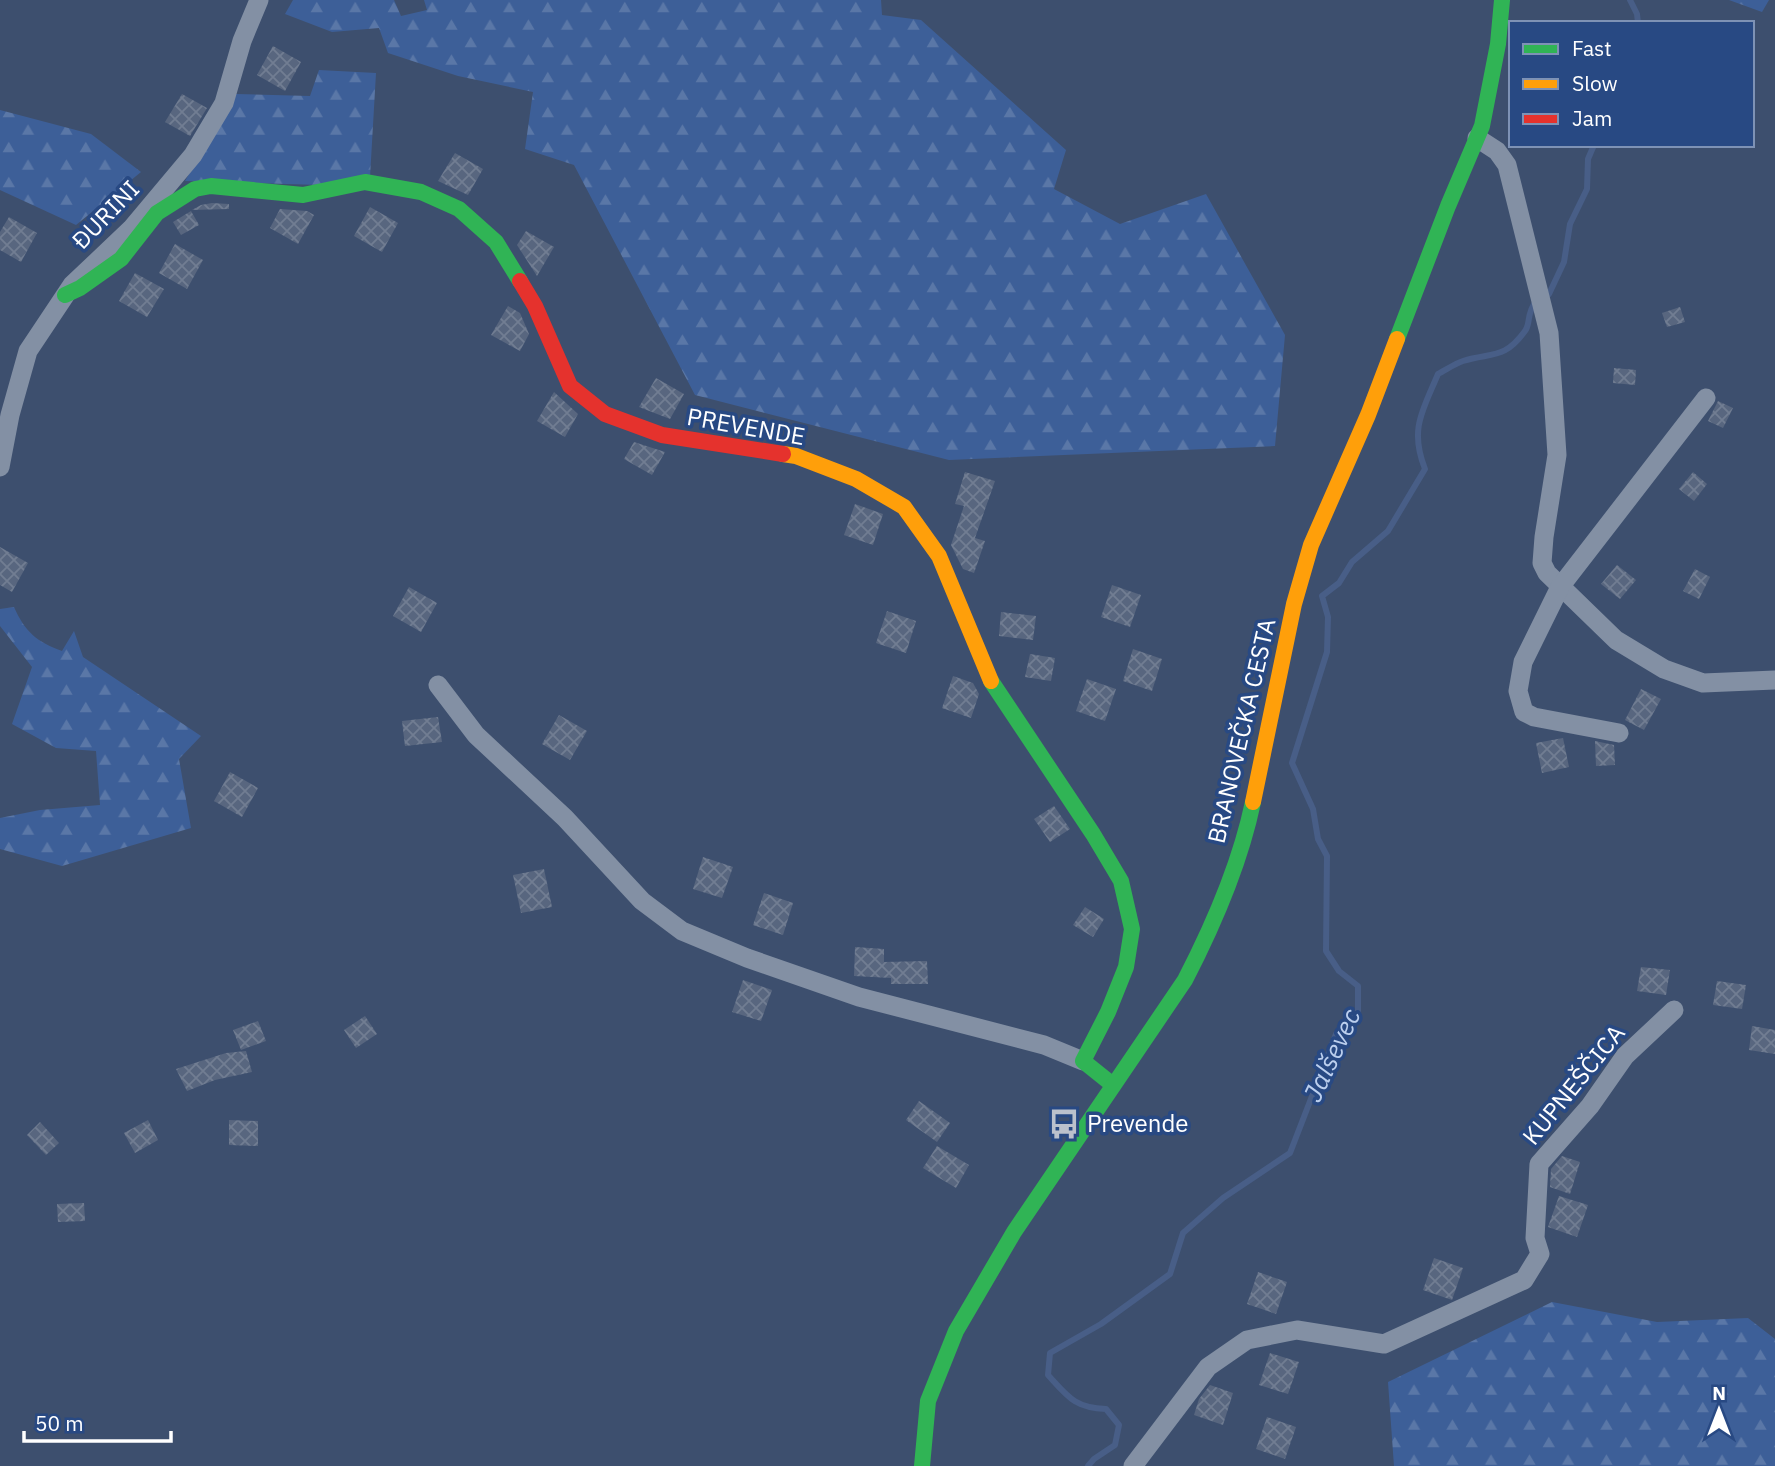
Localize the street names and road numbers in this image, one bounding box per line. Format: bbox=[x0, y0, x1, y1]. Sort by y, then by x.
street label: ĐURINI bbox=[65, 173, 146, 256]
street label: PREVENDE bbox=[685, 400, 808, 452]
street label: BRANOVEČKA CESTA bbox=[1200, 615, 1282, 846]
street label: KUPNEŠČICA bbox=[1515, 1018, 1632, 1151]

